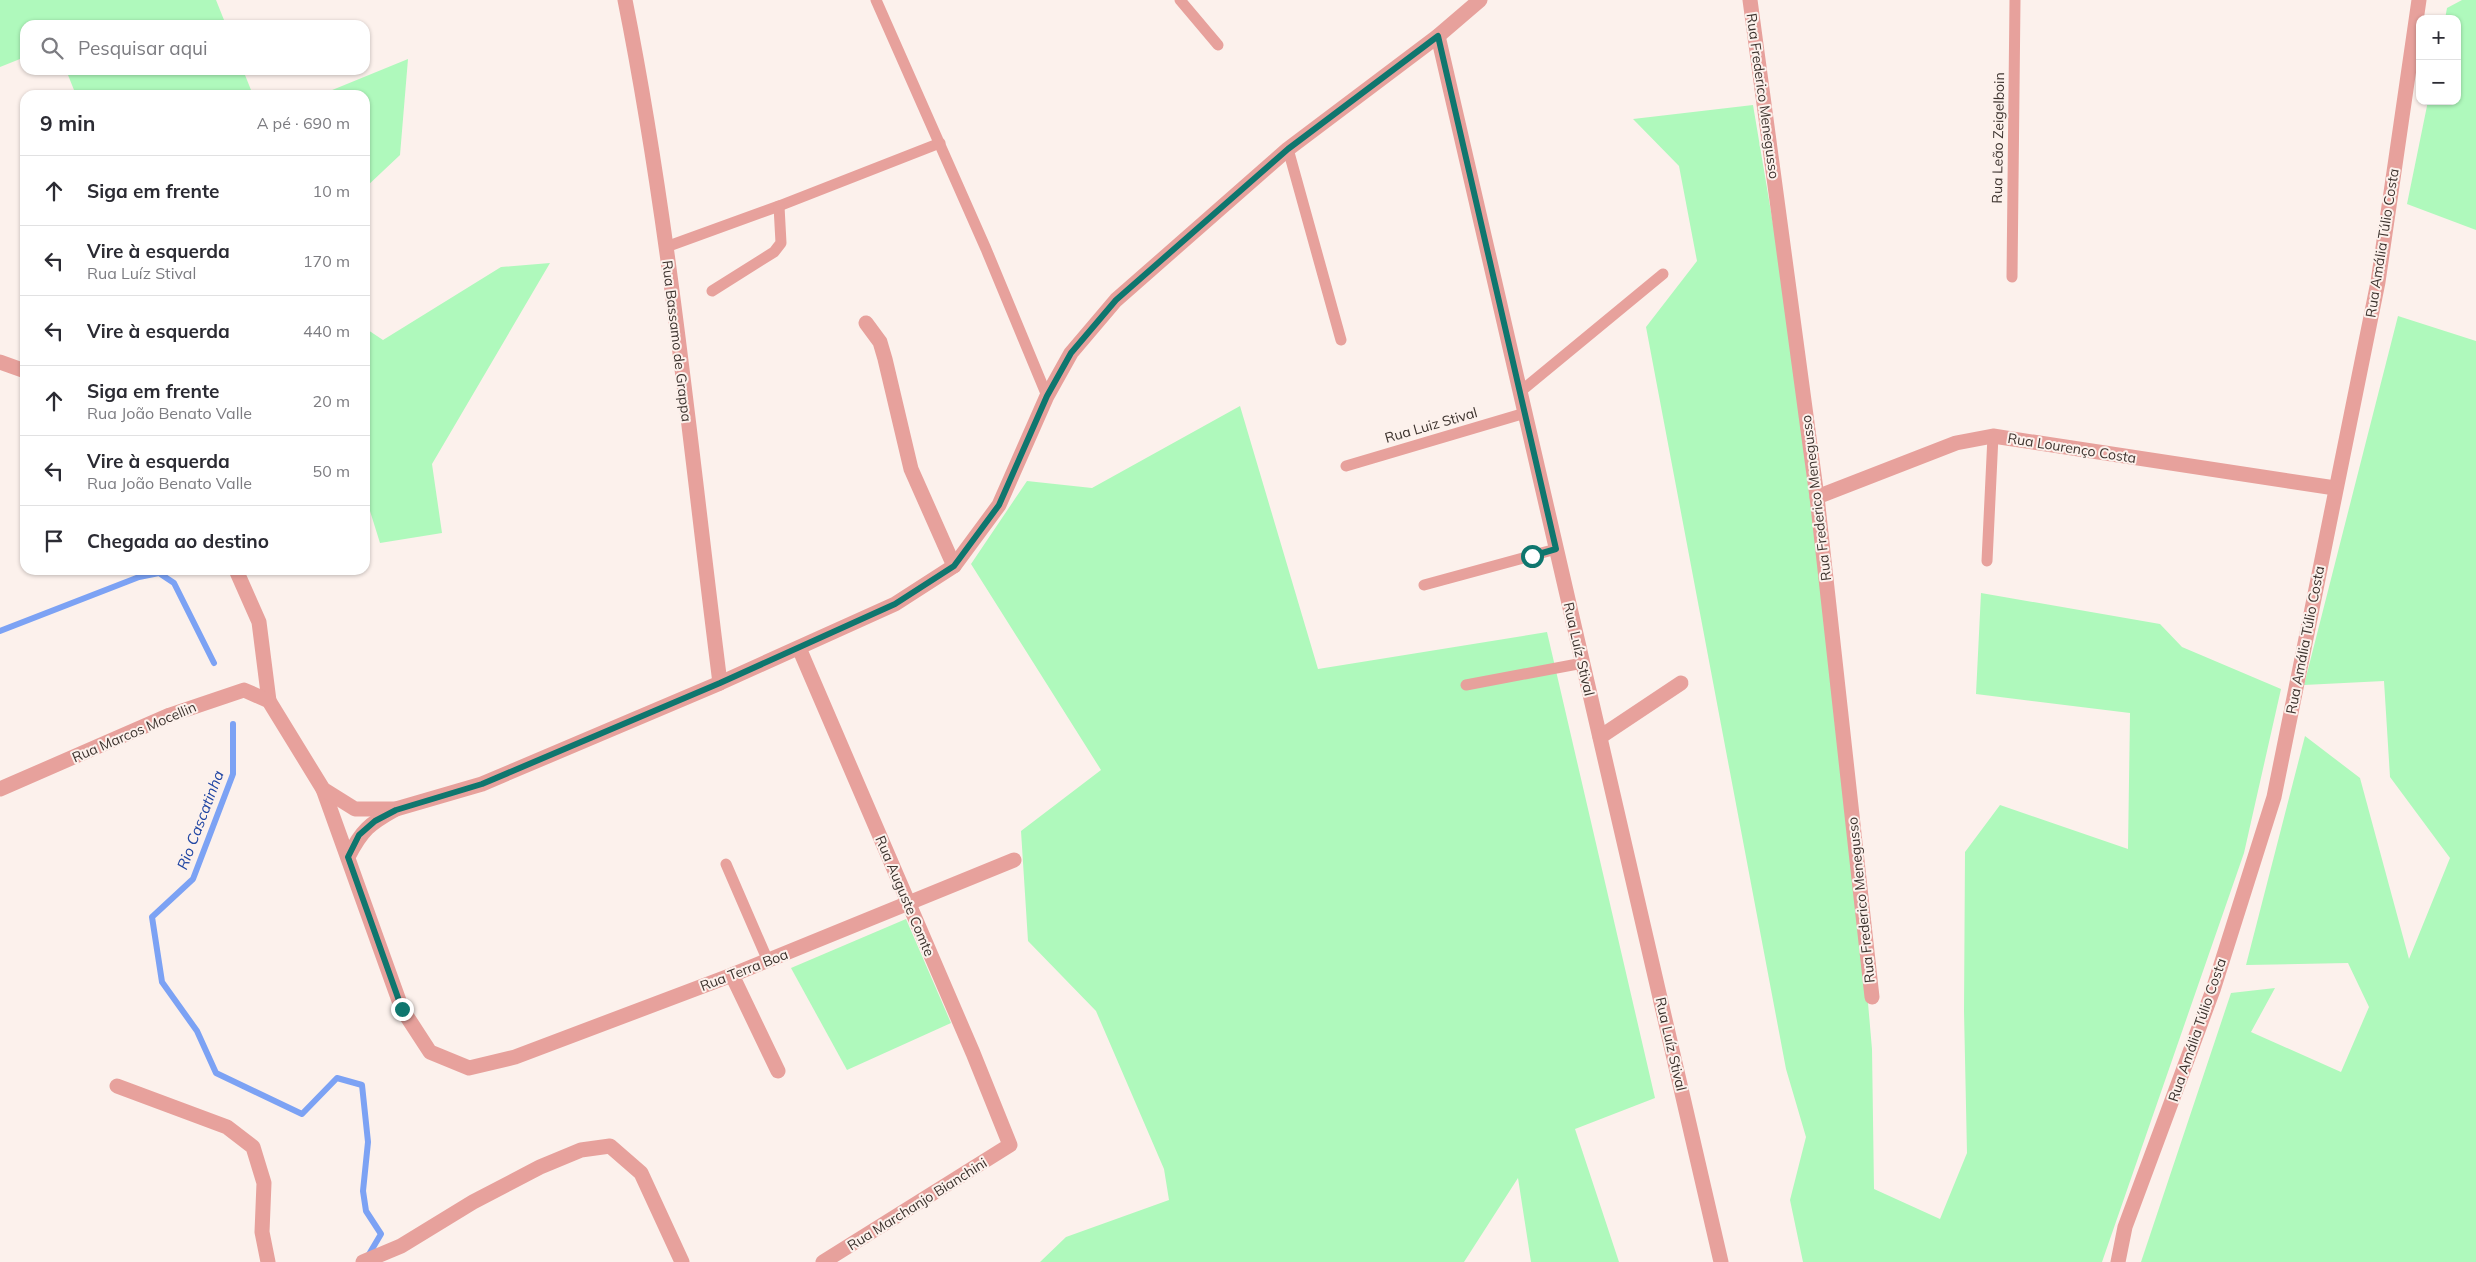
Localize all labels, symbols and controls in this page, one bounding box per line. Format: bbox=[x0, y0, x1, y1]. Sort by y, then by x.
street label: Rua Frederico Menegusso bbox=[1742, 12, 1784, 180]
map controls bbox=[2416, 15, 2461, 105]
button: + bbox=[2416, 15, 2461, 60]
search box bbox=[20, 20, 370, 75]
icon: search bbox=[38, 34, 66, 62]
text: Pesquisar aqui bbox=[78, 36, 208, 60]
button: − bbox=[2416, 60, 2461, 105]
street label: Rua Leão Zeigelboin bbox=[1988, 72, 2008, 204]
text: 9 min bbox=[40, 110, 95, 136]
text: A pé · 690 m bbox=[257, 113, 350, 133]
street label: Rua Amália Túlio Costa bbox=[2361, 167, 2403, 319]
icon: ahead bbox=[40, 177, 68, 205]
text: Siga em frente bbox=[87, 179, 219, 203]
text: 10 m bbox=[313, 181, 350, 201]
text: Vire à esquerda bbox=[87, 239, 230, 263]
icon: left bbox=[40, 247, 68, 275]
text: 170 m bbox=[303, 251, 350, 271]
street label: Rua Bassamo de Grappa bbox=[658, 259, 696, 423]
text: Rua Luíz Stival bbox=[87, 263, 196, 283]
icon: left bbox=[40, 317, 68, 345]
text: Vire à esquerda bbox=[87, 319, 230, 343]
text: 440 m bbox=[303, 321, 350, 341]
text: Siga em frente bbox=[87, 379, 219, 403]
icon: ahead bbox=[40, 387, 68, 415]
text: 20 m bbox=[313, 391, 350, 411]
text: Rua João Benato Valle bbox=[87, 403, 252, 423]
street label: Rua Luiz Stival bbox=[1383, 403, 1479, 447]
street label: Rua Frederico Menegusso bbox=[1797, 414, 1835, 582]
street label: Rua Lourenço Costa bbox=[2006, 429, 2138, 467]
text: Vire à esquerda bbox=[87, 449, 230, 473]
icon: left bbox=[40, 457, 68, 485]
text: 50 m bbox=[313, 461, 350, 481]
text: Rua João Benato Valle bbox=[87, 473, 252, 493]
icon: arrive bbox=[40, 527, 68, 555]
text: Chegada ao destino bbox=[87, 529, 269, 553]
route start bbox=[1521, 545, 1544, 568]
street label: Rua Amália Túlio Costa bbox=[2282, 564, 2328, 716]
street label: Rua Luíz Stival bbox=[1559, 600, 1599, 698]
street label: Rua Marcos Mocellin bbox=[69, 698, 199, 766]
water label: Rio Cascatinha bbox=[172, 768, 228, 872]
street label: Rua Frederico Menegusso bbox=[1843, 816, 1879, 984]
street label: Rua Auguste Comte bbox=[871, 833, 939, 959]
street label: Rua Terra Boa bbox=[697, 945, 791, 995]
street label: Rua Amália Túlio Costa bbox=[2164, 956, 2230, 1104]
street label: Rua Luíz Stival bbox=[1651, 995, 1691, 1093]
route end bbox=[391, 998, 414, 1021]
street label: Rua Marchanjo Bianchini bbox=[844, 1154, 990, 1254]

